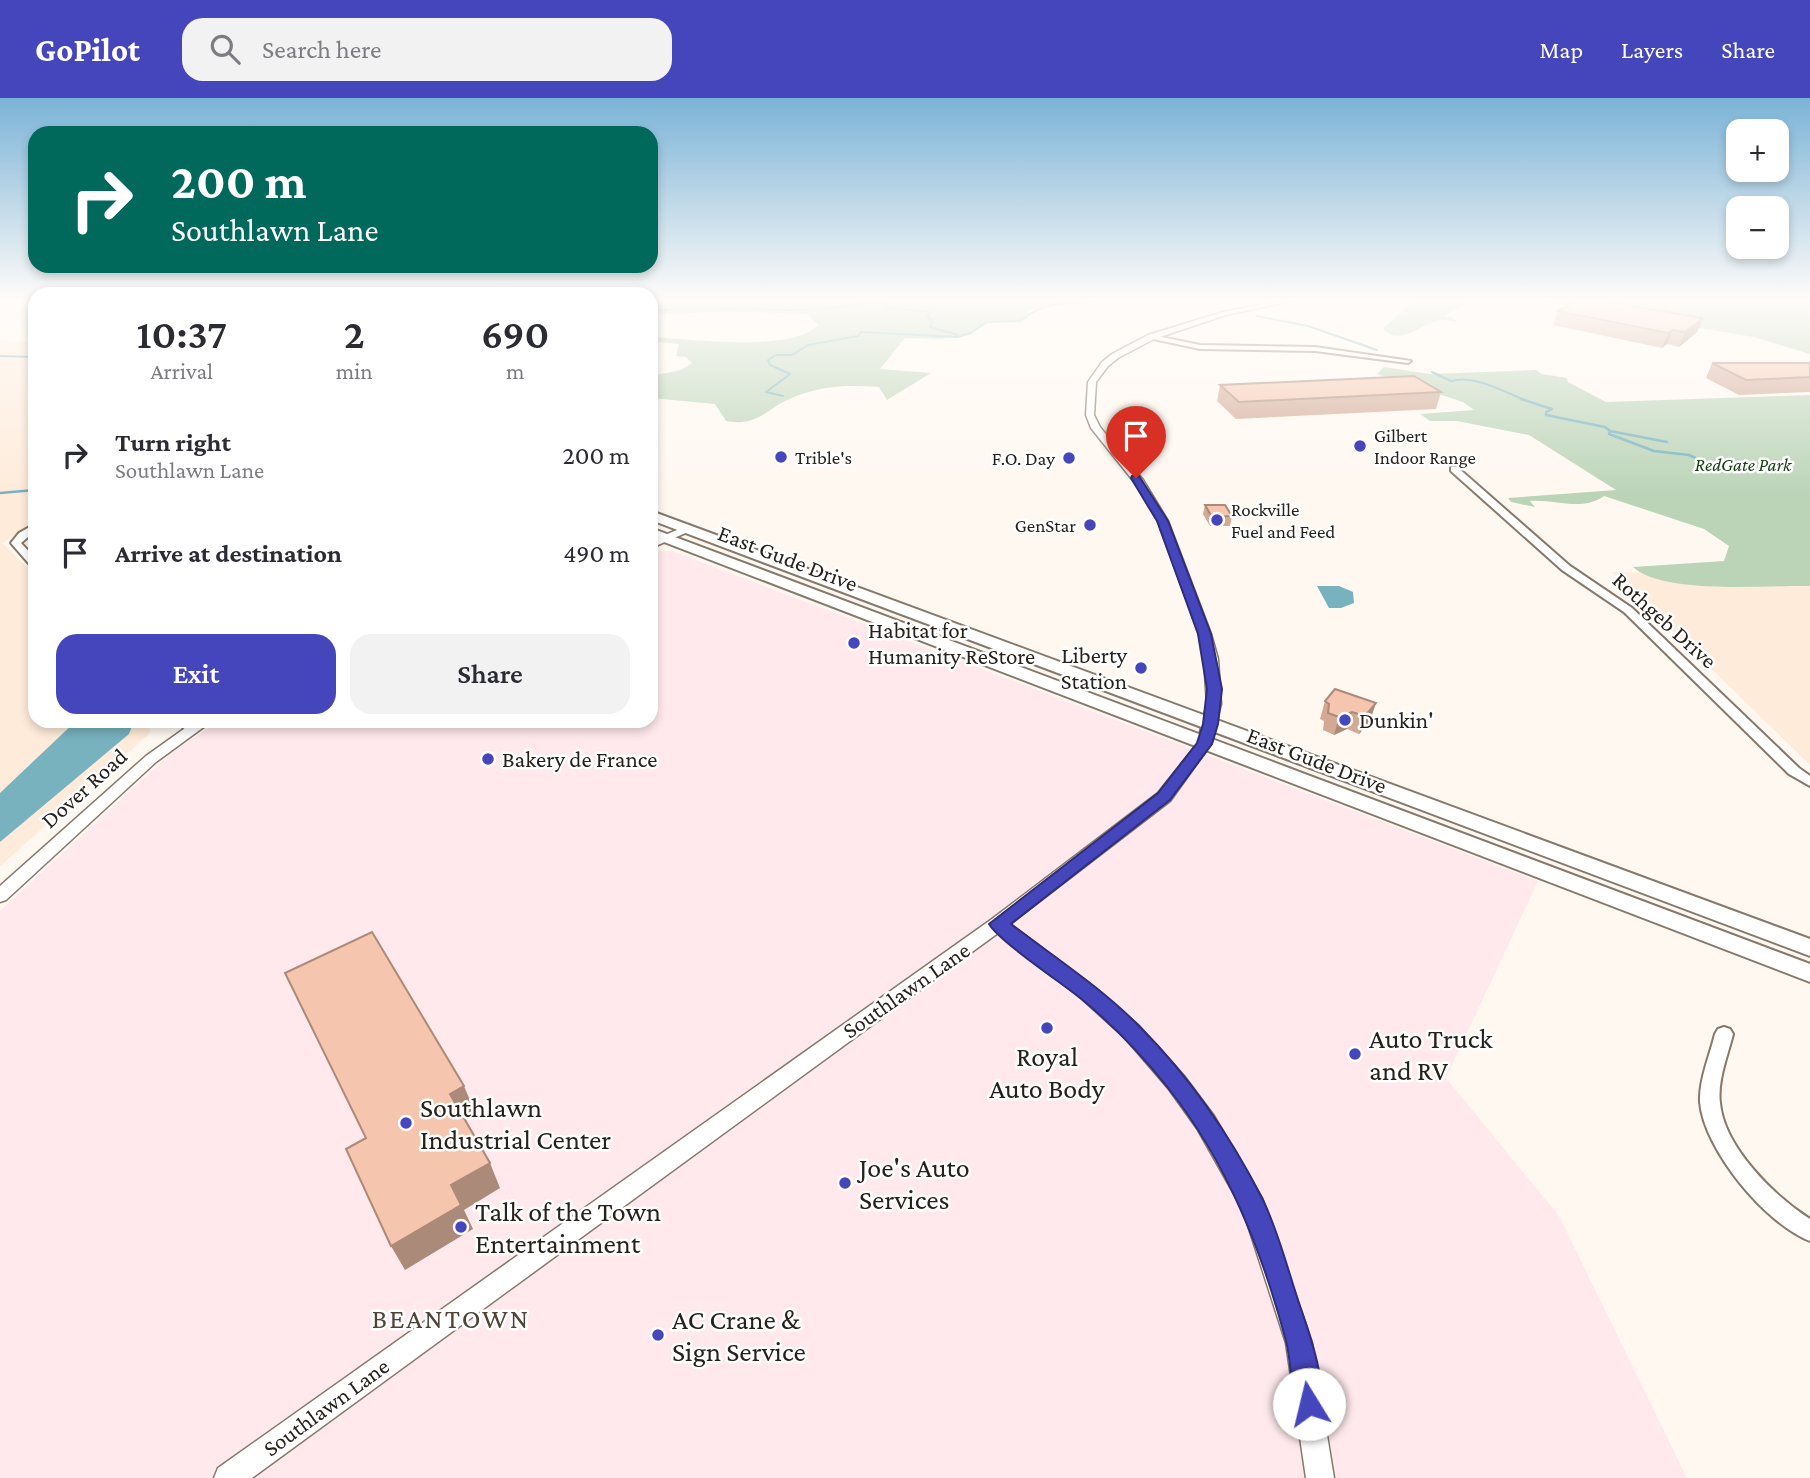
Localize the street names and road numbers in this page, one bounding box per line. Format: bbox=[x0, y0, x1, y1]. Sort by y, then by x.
street label: East Gude Drive bbox=[715, 519, 861, 597]
street label: Rothgeb Drive bbox=[1608, 567, 1722, 673]
street label: East Gude Drive bbox=[1244, 721, 1390, 799]
street label: Dover Road bbox=[36, 743, 132, 833]
street label: Southlawn Lane bbox=[837, 937, 975, 1043]
street label: Southlawn Lane bbox=[258, 1353, 394, 1461]

